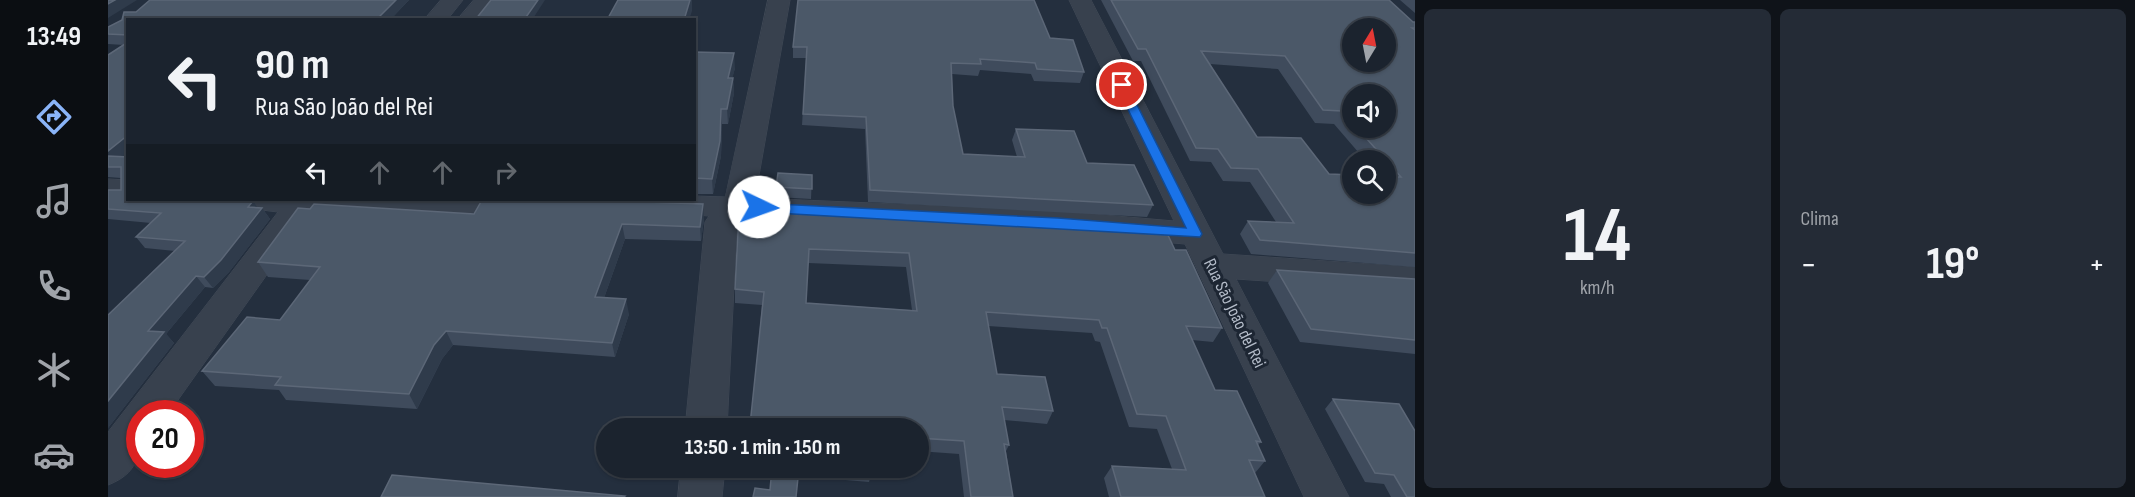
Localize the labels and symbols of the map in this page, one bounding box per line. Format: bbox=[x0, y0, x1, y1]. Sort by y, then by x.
north arrow bbox=[1342, 18, 1396, 72]
pin bbox=[1096, 59, 1147, 110]
position arrow bbox=[727, 175, 791, 239]
street label: Rua São João del Rei bbox=[1199, 255, 1270, 371]
speed limit sign: 20 bbox=[126, 400, 204, 478]

